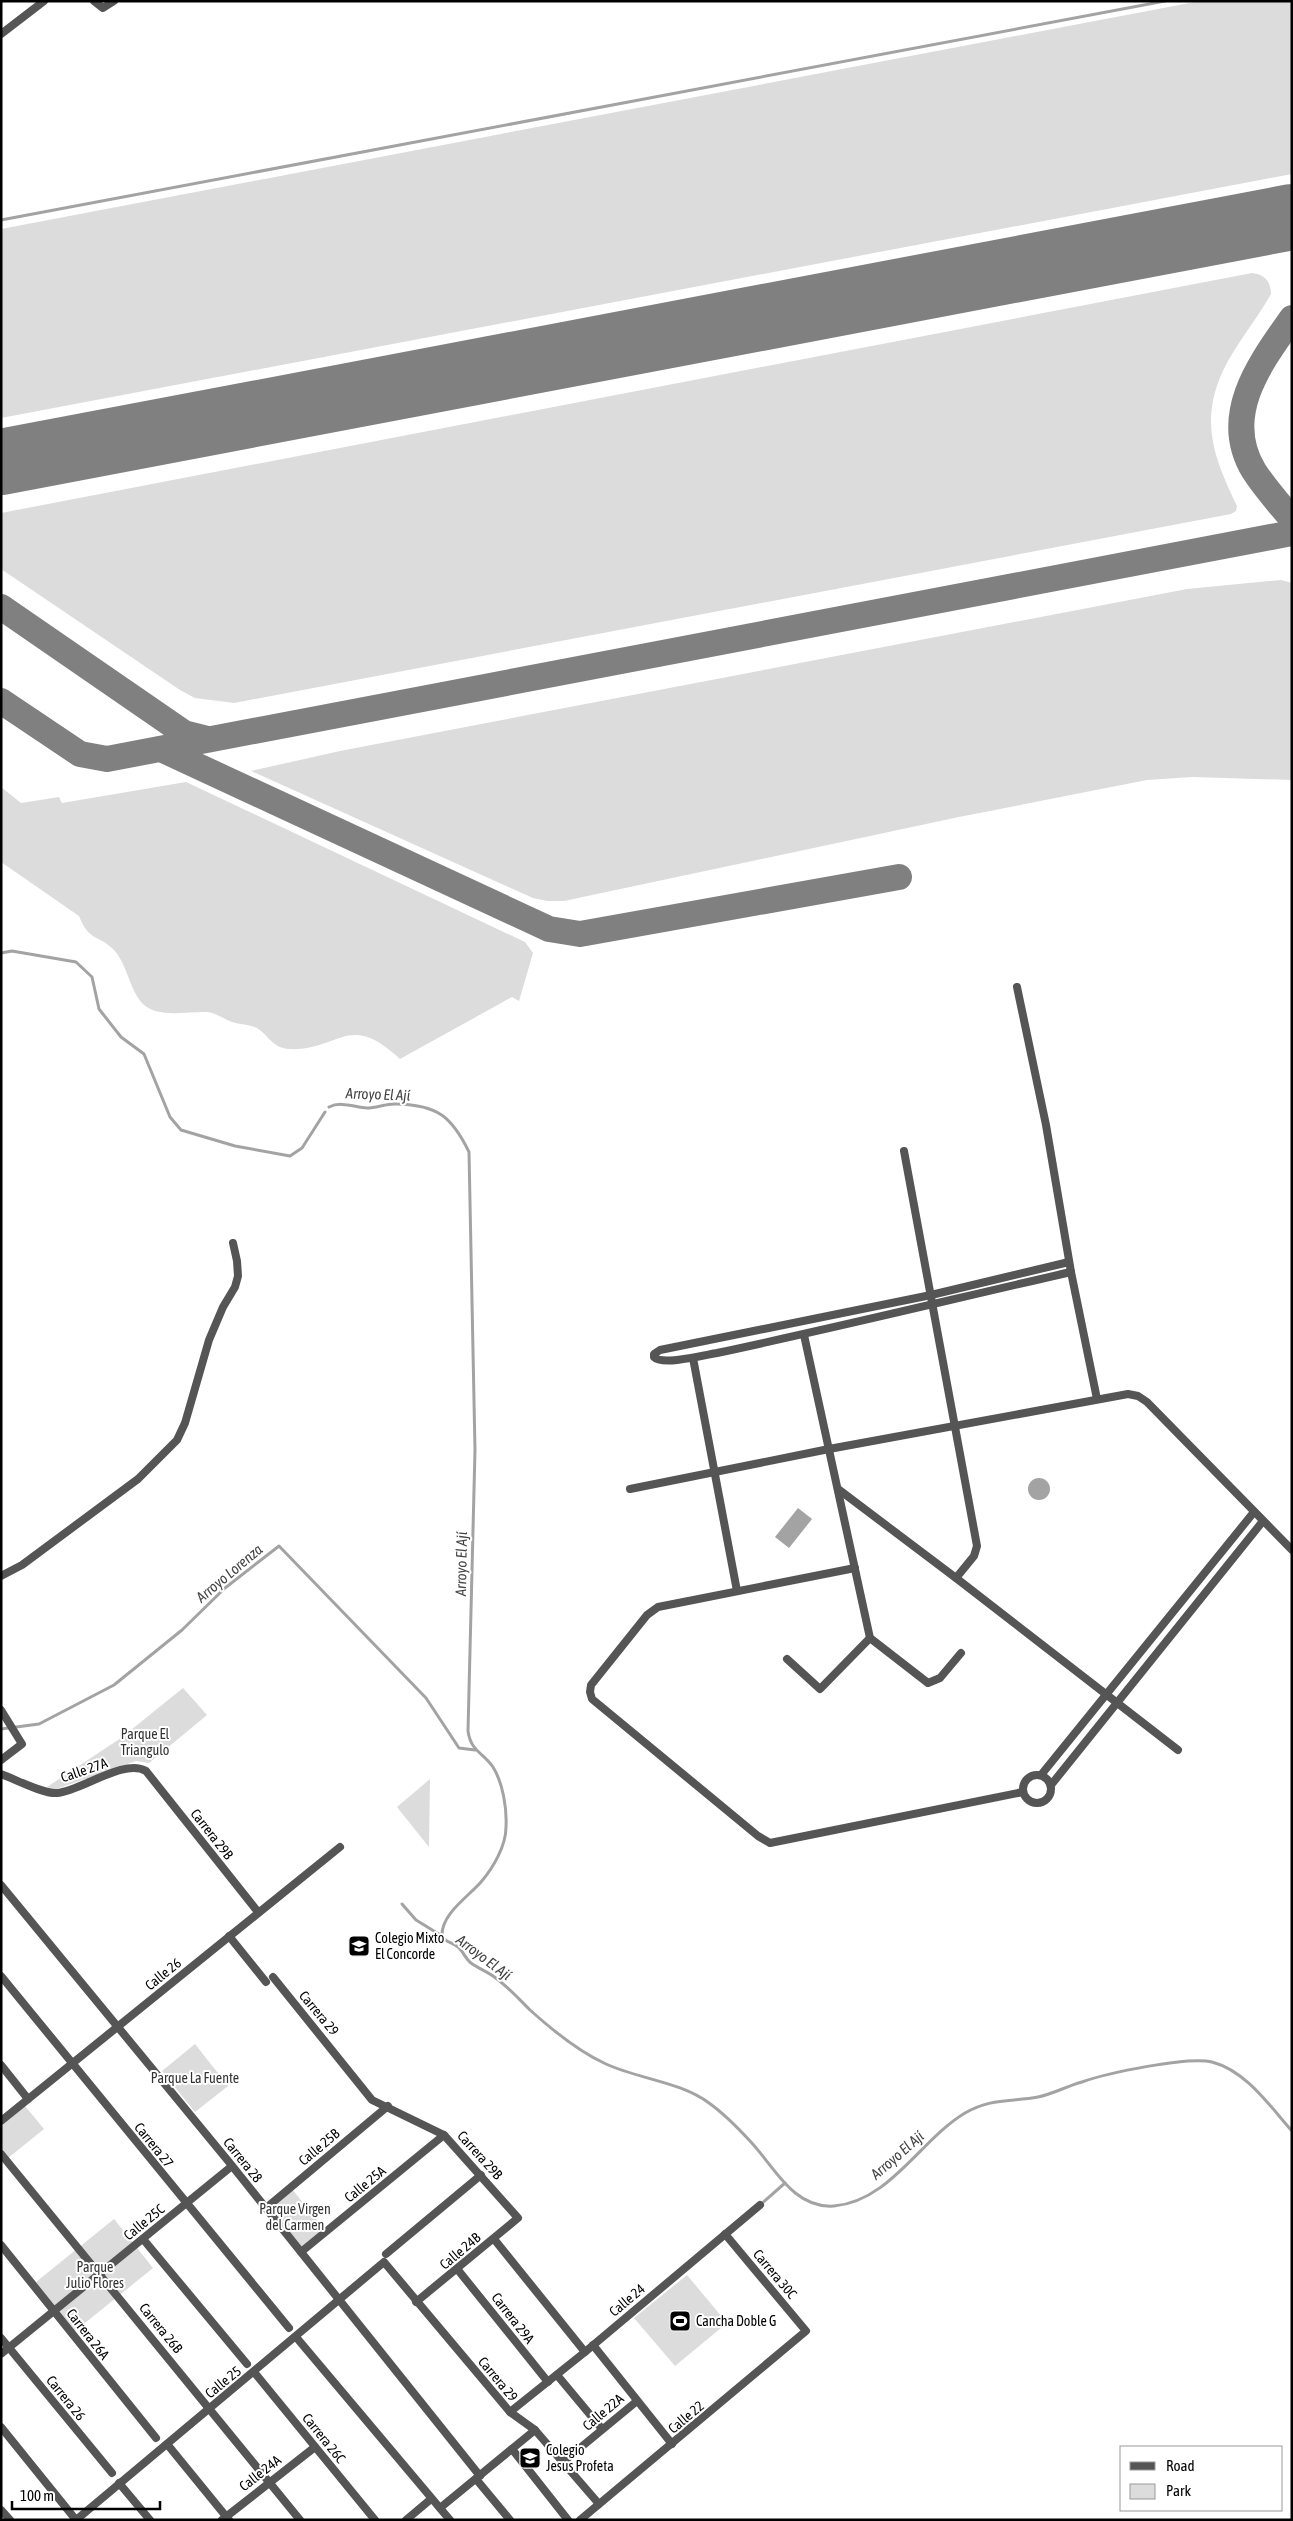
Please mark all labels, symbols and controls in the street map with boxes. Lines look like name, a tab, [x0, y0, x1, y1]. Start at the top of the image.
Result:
water label: Arroyo El Ají	[344, 1084, 411, 1104]
water label: Arroyo El Ají	[452, 1531, 470, 1597]
water label: Arroyo Lorenza	[192, 1540, 265, 1606]
park label: Parque El Triangulo	[121, 1726, 170, 1758]
street label: Calle 27A	[59, 1755, 110, 1785]
street label: Carrera 29B	[187, 1806, 237, 1863]
place label: Colegio Mixto El Concorde	[375, 1930, 444, 1962]
water label: Arroyo El Ají	[452, 1930, 515, 1984]
school or university icon: Colegio Mixto El Concorde	[347, 1934, 371, 1958]
street label: Calle 26	[142, 1954, 184, 1993]
street label: Carrera 29	[296, 1988, 342, 2038]
park label: Parque La Fuente	[151, 2070, 239, 2086]
street label: Carrera 27	[131, 2119, 177, 2171]
street label: Calle 25B	[295, 2125, 343, 2169]
water label: Arroyo El Ají	[866, 2127, 927, 2183]
street label: Carrera 29B	[454, 2128, 506, 2183]
street label: Carrera 28	[220, 2134, 266, 2186]
street label: Calle 25A	[341, 2162, 389, 2205]
street label: Calle 25C	[120, 2200, 168, 2243]
park label: Parque Virgen del Carmen	[259, 2201, 331, 2233]
street label: Calle 24B	[436, 2229, 484, 2273]
street label: Carrera 30C	[750, 2246, 801, 2302]
park label: Parque Julio Flores	[66, 2259, 124, 2291]
street label: Calle 24	[606, 2280, 648, 2319]
street label: Carrera 29A	[488, 2290, 538, 2347]
street label: Carrera 26B	[136, 2300, 186, 2356]
street label: Carrera 26A	[63, 2306, 113, 2363]
sports icon: Cancha Doble G	[668, 2309, 692, 2333]
place label: Cancha Doble G	[696, 2313, 776, 2329]
street label: Carrera 29	[475, 2354, 521, 2404]
street label: Calle 25	[202, 2363, 244, 2401]
street label: Carrera 26	[43, 2372, 89, 2424]
street label: Calle 22A	[579, 2390, 627, 2434]
street label: Calle 22	[665, 2398, 707, 2436]
street label: Carrera 26C	[299, 2410, 349, 2467]
place label: Colegio Jesus Profeta	[546, 2442, 614, 2474]
school or university icon: Colegio Jesus Profeta	[518, 2446, 542, 2470]
legend	[1120, 2446, 1283, 2511]
street label: Calle 24A	[236, 2452, 284, 2494]
text: Road	[1166, 2457, 1195, 2474]
scale bar	[12, 2478, 160, 2510]
text: Park	[1166, 2482, 1191, 2499]
text: 100 m	[20, 2487, 54, 2504]

